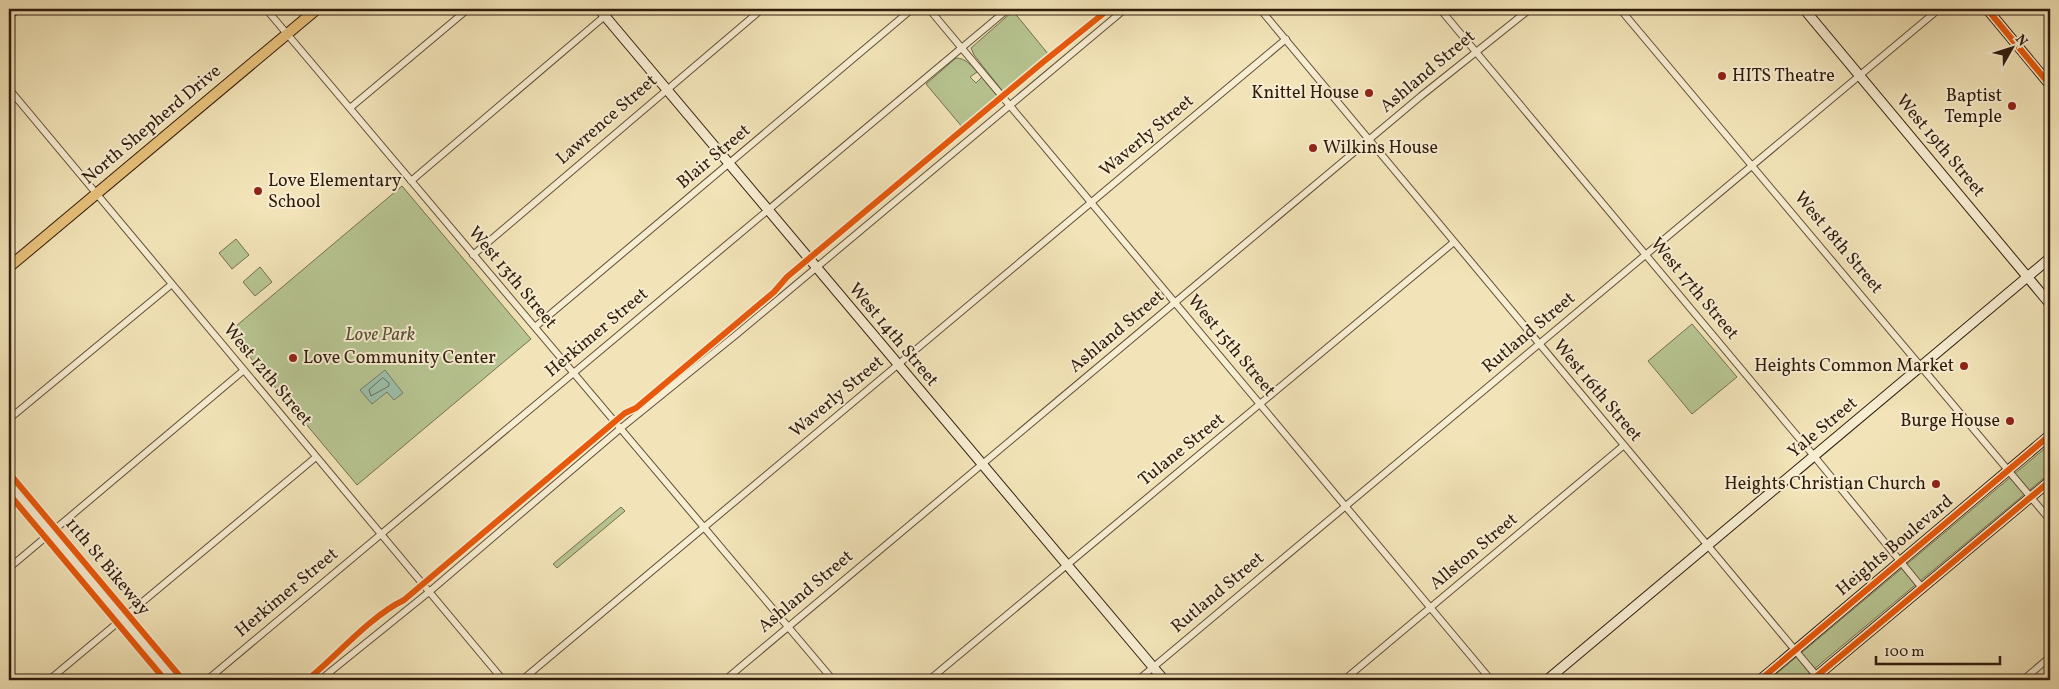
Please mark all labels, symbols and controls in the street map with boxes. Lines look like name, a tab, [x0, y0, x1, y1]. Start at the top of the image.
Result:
north arrow	[1986, 22, 2036, 72]
street label: Ashland Street	[1375, 25, 1481, 119]
text: N	[2010, 31, 2032, 51]
street label: North Shepherd Drive	[77, 59, 227, 191]
place label: HITS Theatre	[1732, 64, 1835, 89]
street label: Lawrence Street	[551, 69, 663, 171]
marker: HITS Theatre	[1716, 70, 1728, 82]
place label: Knittel House	[1251, 81, 1359, 106]
place label: Baptist Temple	[1944, 84, 2002, 130]
marker: Knittel House	[1363, 87, 1375, 99]
street label: Waverly Street	[1095, 89, 1199, 183]
street label: West 19th Street	[1890, 89, 1990, 203]
marker: Baptist Temple	[2006, 100, 2018, 112]
street label: Blair Street	[672, 119, 756, 195]
place label: Wilkins House	[1323, 136, 1438, 161]
marker: Wilkins House	[1307, 142, 1319, 154]
place label: Love Elementary School	[268, 169, 402, 215]
marker: Love Elementary School	[252, 185, 264, 197]
street label: West 18th Street	[1788, 186, 1888, 300]
street label: West 13th Street	[462, 221, 562, 335]
street label: West 17th Street	[1644, 233, 1744, 345]
street label: West 14th Street	[842, 278, 944, 392]
street label: Herkimer Street	[540, 282, 654, 384]
street label: Ashland Street	[1064, 285, 1170, 379]
street label: Rutland Street	[1477, 287, 1581, 379]
street label: West 15th Street	[1181, 290, 1281, 402]
street label: West 12th Street	[217, 318, 317, 432]
park label: Love Park	[345, 323, 415, 348]
street label: West 16th Street	[1547, 334, 1647, 448]
place label: Love Community Center	[303, 346, 496, 371]
street label: Waverly Street	[785, 350, 889, 444]
marker: Love Community Center	[287, 352, 299, 364]
place label: Heights Common Market	[1754, 354, 1954, 379]
marker: Heights Common Market	[1958, 360, 1970, 372]
street label: Yale Street	[1783, 391, 1863, 465]
street label: Tulane Street	[1134, 408, 1230, 492]
place label: Burge House	[1900, 409, 2000, 434]
marker: Burge House	[2004, 415, 2016, 427]
place label: Heights Christian Church	[1724, 472, 1926, 497]
marker: Heights Christian Church	[1930, 478, 1942, 490]
street label: Heights Boulevard	[1831, 490, 1959, 602]
street label: Allston Street	[1424, 508, 1524, 596]
street label: 11th St Bikeway	[59, 513, 156, 622]
street label: Herkimer Street	[230, 542, 344, 644]
street label: Ashland Street	[753, 545, 859, 639]
street label: Rutland Street	[1166, 547, 1270, 639]
scale bar	[1876, 634, 2000, 666]
text: 100 m	[1884, 642, 1924, 663]

